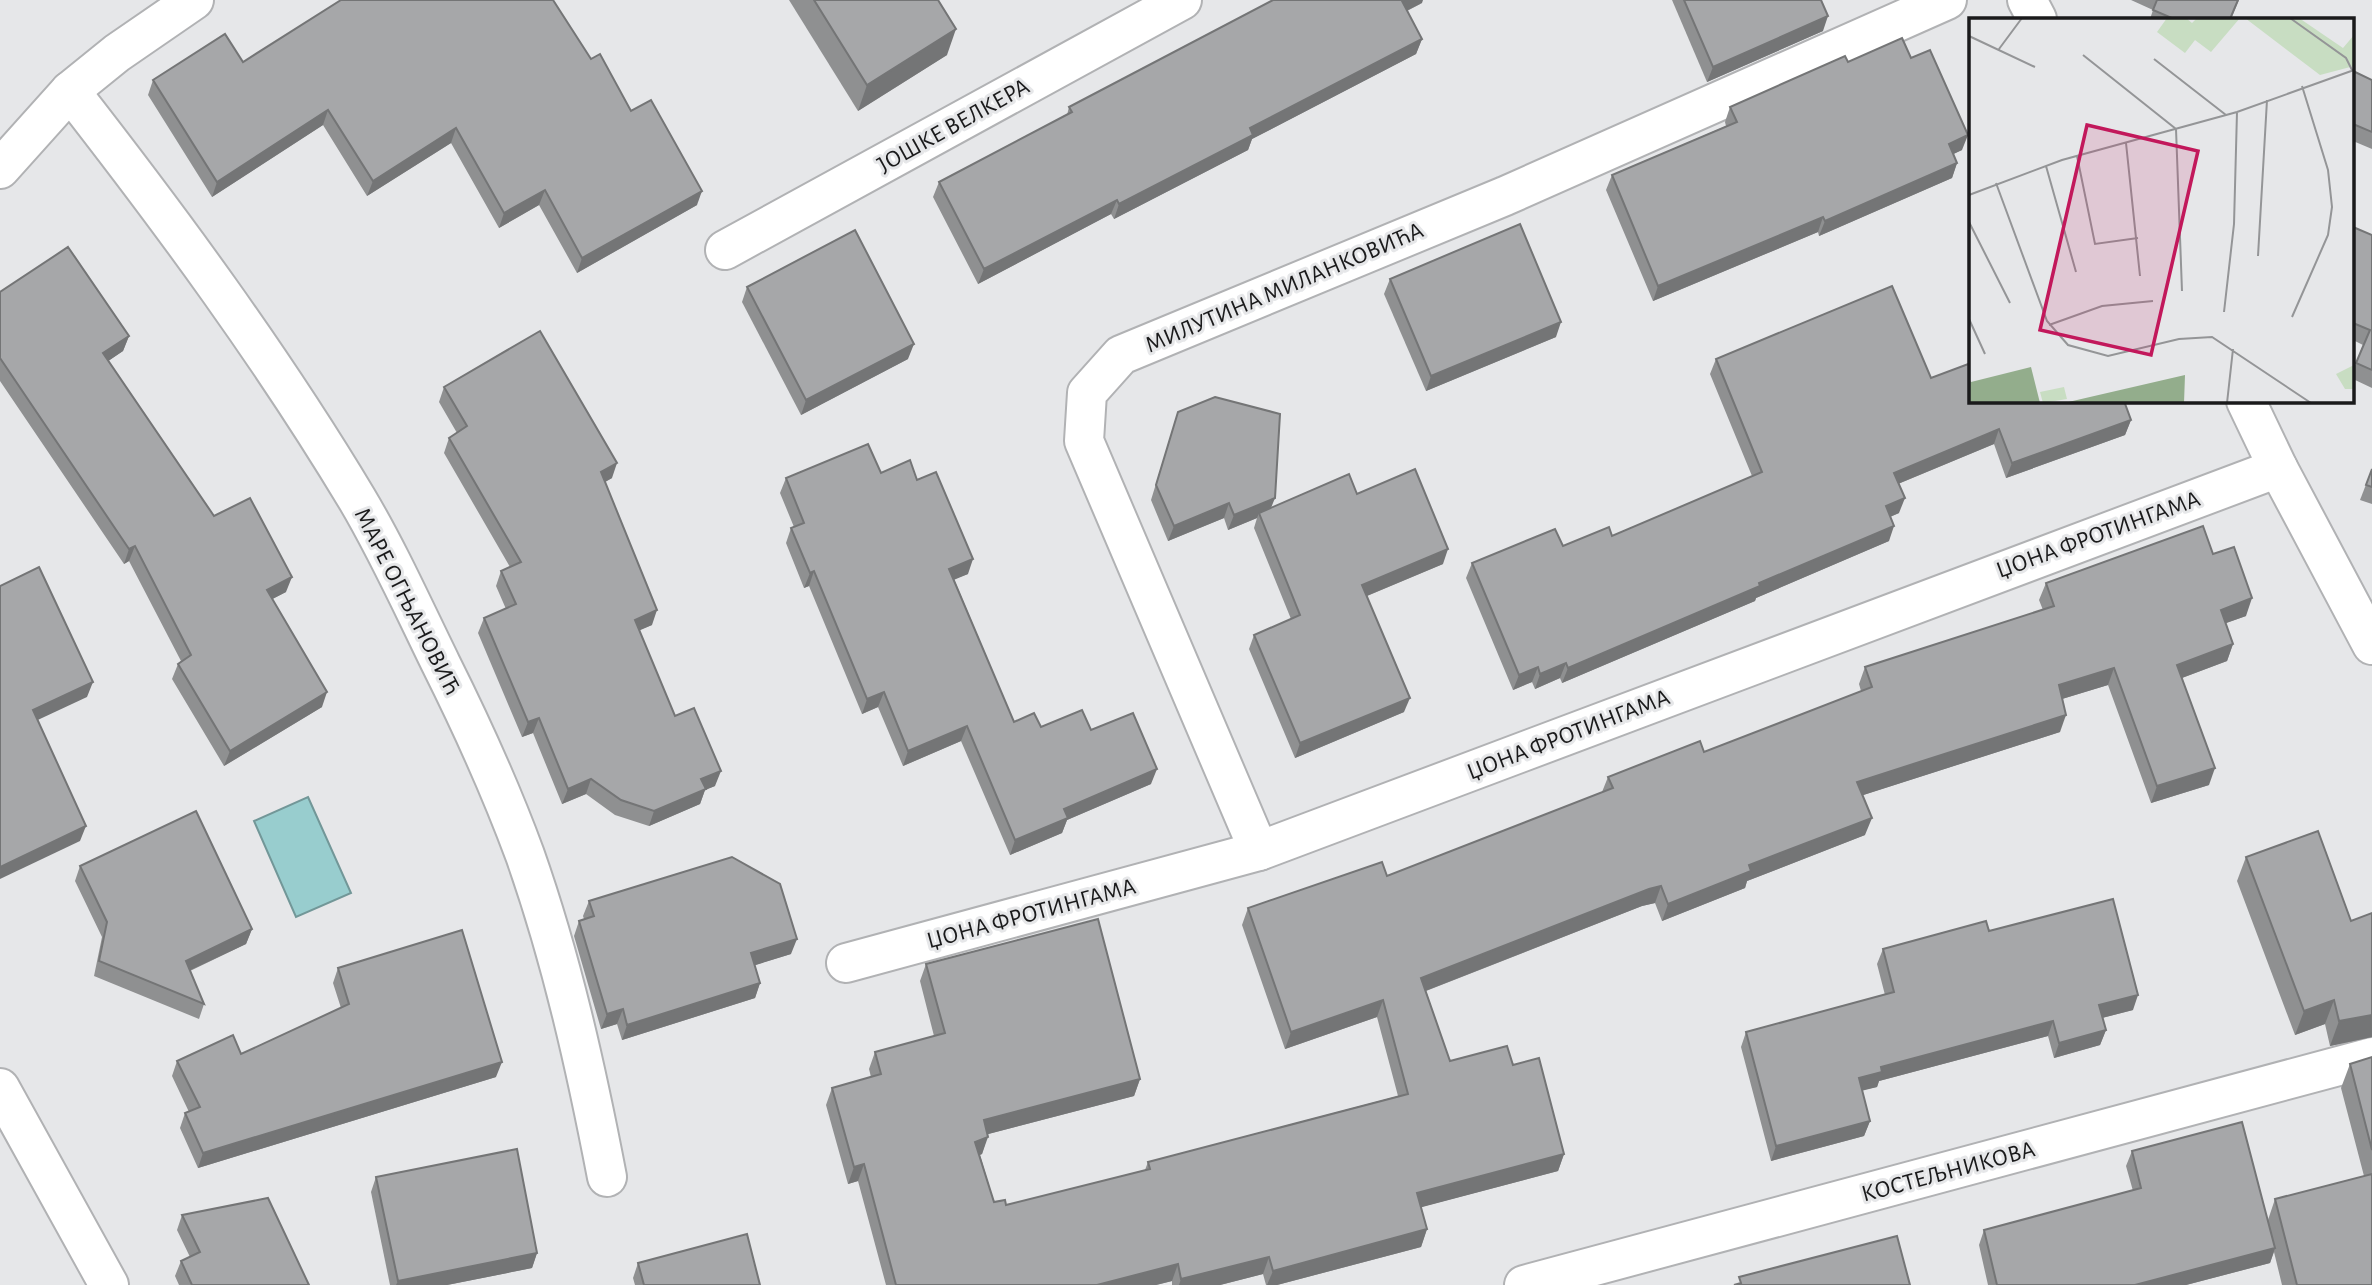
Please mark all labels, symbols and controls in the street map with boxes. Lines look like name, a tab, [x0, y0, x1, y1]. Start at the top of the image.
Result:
inset map	[1969, 18, 2354, 402]
street label: ЈОШКЕ ВЕЛКЕРА	[873, 74, 1034, 178]
street label: МИЛУТИНА МИЛАНКОВИЋА	[1142, 218, 1427, 358]
street label: ЏОНА ФРОТИНГАМА	[1993, 487, 2204, 583]
street label: МАРЕ ОГЊАНОВИЋ	[350, 504, 465, 699]
street label: ЏОНА ФРОТИНГАМА	[1464, 685, 1673, 785]
street label: ЏОНА ФРОТИНГАМА	[924, 875, 1138, 953]
street label: КОСТЕЉНИКОВА	[1859, 1137, 2038, 1207]

